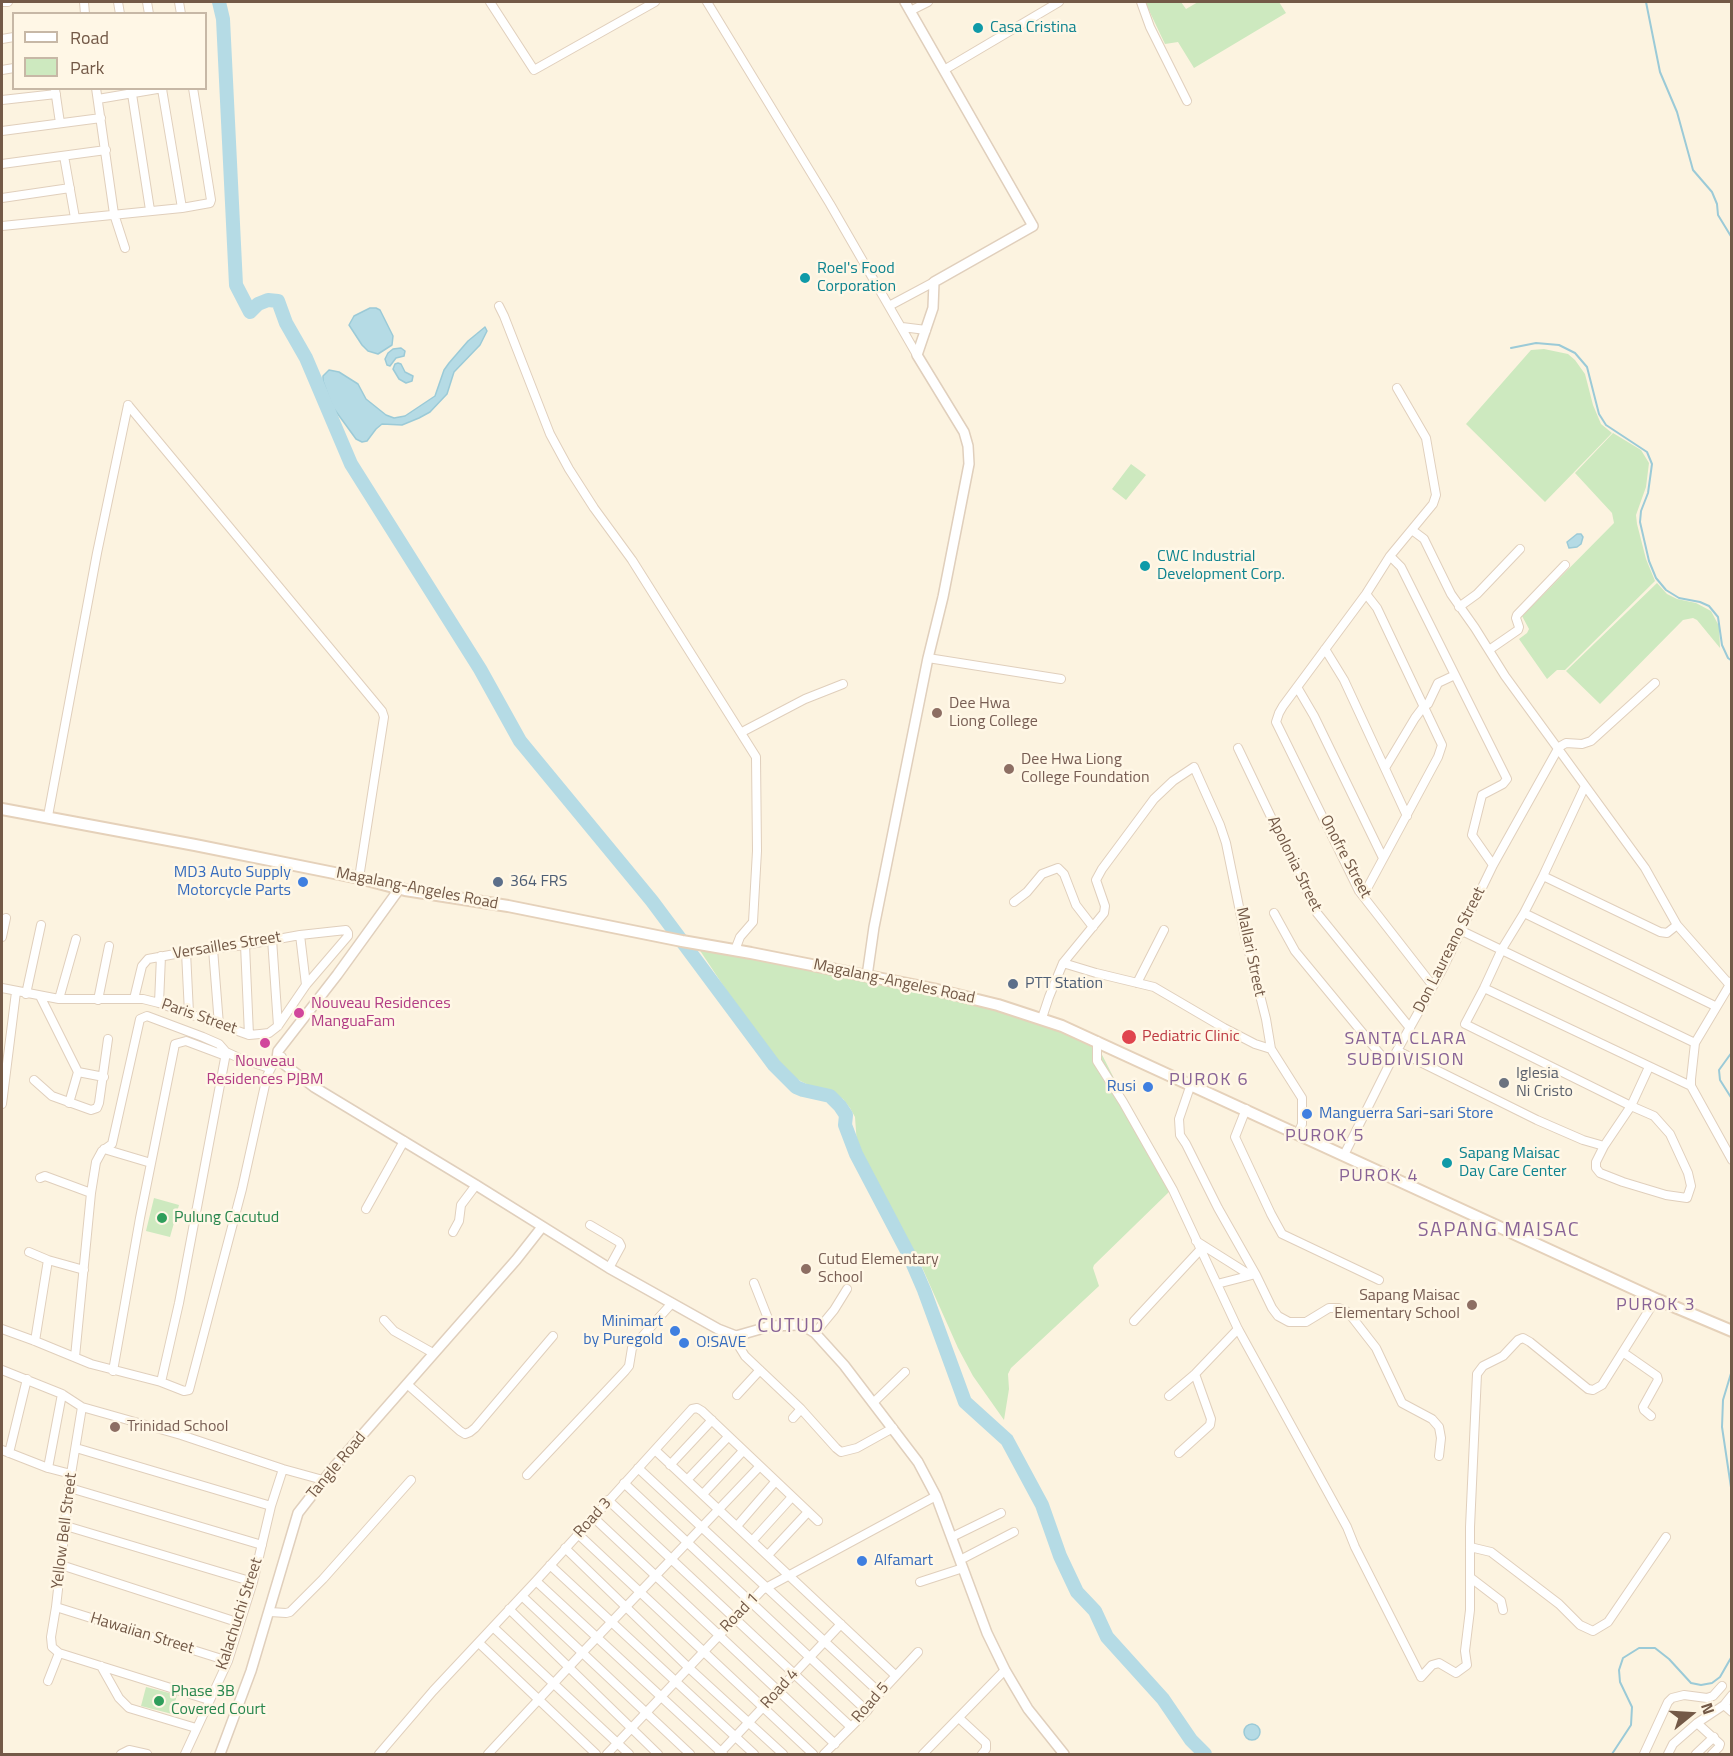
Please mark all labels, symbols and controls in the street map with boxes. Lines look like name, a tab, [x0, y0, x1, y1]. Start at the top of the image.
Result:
legend	[12, 12, 207, 90]
place label: Casa Cristina	[990, 18, 1077, 38]
marker: Casa Cristina	[971, 21, 985, 35]
text: Road	[70, 24, 109, 51]
text: Park	[70, 54, 104, 81]
place label: Roel's Food Corporation	[817, 259, 896, 297]
marker: Roel's Food Corporation	[798, 271, 812, 285]
place label: CWC Industrial Development Corp.	[1157, 547, 1285, 585]
marker: CWC Industrial Development Corp.	[1138, 559, 1152, 573]
place label: Dee Hwa Liong College	[949, 694, 1038, 732]
marker: Dee Hwa Liong College	[930, 706, 944, 720]
place label: Dee Hwa Liong College Foundation	[1021, 750, 1150, 788]
marker: Dee Hwa Liong College Foundation	[1002, 762, 1016, 776]
street label: Onofre Street	[1315, 812, 1375, 902]
street label: Apolonia Street	[1263, 813, 1325, 915]
place label: MD3 Auto Supply Motorcycle Parts	[174, 863, 291, 901]
street label: Magalang-Angeles Road	[334, 864, 500, 914]
place label: 364 FRS	[510, 872, 567, 892]
marker: MD3 Auto Supply Motorcycle Parts	[296, 875, 310, 889]
marker: 364 FRS	[491, 875, 505, 889]
street label: Don Laureano Street	[1410, 884, 1490, 1016]
street label: Mallari Street	[1231, 906, 1269, 998]
street label: Versailles Street	[172, 928, 282, 964]
street label: Magalang-Angeles Road	[811, 955, 977, 1009]
place label: PTT Station	[1025, 974, 1103, 994]
marker: PTT Station	[1006, 977, 1020, 991]
place label: Nouveau Residences ManguaFam	[311, 994, 451, 1032]
street label: Paris Street	[159, 995, 239, 1039]
marker: Nouveau Residences ManguaFam	[292, 1006, 306, 1020]
place label: Pediatric Clinic	[1142, 1027, 1240, 1047]
marker: Pediatric Clinic	[1120, 1028, 1138, 1046]
district label: SANTA CLARA SUBDIVISION	[1344, 1029, 1468, 1072]
marker: Nouveau Residences PJBM	[258, 1036, 272, 1050]
place label: Nouveau Residences PJBM	[207, 1052, 323, 1090]
place label: Iglesia Ni Cristo	[1516, 1064, 1573, 1102]
district label: PUROK 6	[1169, 1070, 1249, 1092]
marker: Iglesia Ni Cristo	[1497, 1076, 1511, 1090]
place label: Rusi	[1107, 1077, 1136, 1097]
marker: Rusi	[1141, 1080, 1155, 1094]
place label: Manguerra Sari-sari Store	[1319, 1104, 1493, 1124]
marker: Manguerra Sari-sari Store	[1300, 1107, 1314, 1121]
district label: PUROK 5	[1285, 1126, 1365, 1148]
place label: Sapang Maisac Day Care Center	[1459, 1144, 1567, 1182]
marker: Sapang Maisac Day Care Center	[1440, 1156, 1454, 1170]
district label: PUROK 4	[1339, 1166, 1419, 1188]
place label: Pulung Cacutud	[174, 1208, 279, 1228]
marker: Pulung Cacutud	[155, 1211, 169, 1225]
district label: SAPANG MAISAC	[1418, 1219, 1580, 1243]
place label: Cutud Elementary School	[818, 1250, 939, 1288]
marker: Cutud Elementary School	[799, 1262, 813, 1276]
place label: Sapang Maisac Elementary School	[1334, 1286, 1460, 1324]
district label: PUROK 3	[1616, 1295, 1696, 1317]
marker: Sapang Maisac Elementary School	[1465, 1298, 1479, 1312]
place label: Minimart by Puregold	[583, 1312, 663, 1350]
district label: CUTUD	[757, 1315, 825, 1339]
marker: Minimart by Puregold	[668, 1324, 682, 1338]
place label: O!SAVE	[696, 1333, 746, 1353]
marker: O!SAVE	[677, 1336, 691, 1350]
place label: Trinidad School	[127, 1417, 228, 1437]
marker: Trinidad School	[108, 1420, 122, 1434]
street label: Tangle Road	[303, 1429, 371, 1503]
street label: Yellow Bell Street	[48, 1472, 82, 1590]
street label: Road 3	[570, 1494, 616, 1542]
place label: Alfamart	[874, 1551, 933, 1571]
marker: Alfamart	[855, 1554, 869, 1568]
street label: Kalachuchi Street	[213, 1556, 267, 1672]
street label: Road 1	[717, 1589, 763, 1637]
street label: Hawaiian Street	[88, 1609, 196, 1659]
street label: Road 4	[757, 1665, 803, 1713]
street label: Road 5	[848, 1679, 894, 1727]
place label: Phase 3B Covered Court	[171, 1682, 266, 1720]
north arrow	[1661, 1684, 1721, 1744]
marker: Phase 3B Covered Court	[152, 1694, 166, 1708]
text: N	[1695, 1699, 1721, 1717]

